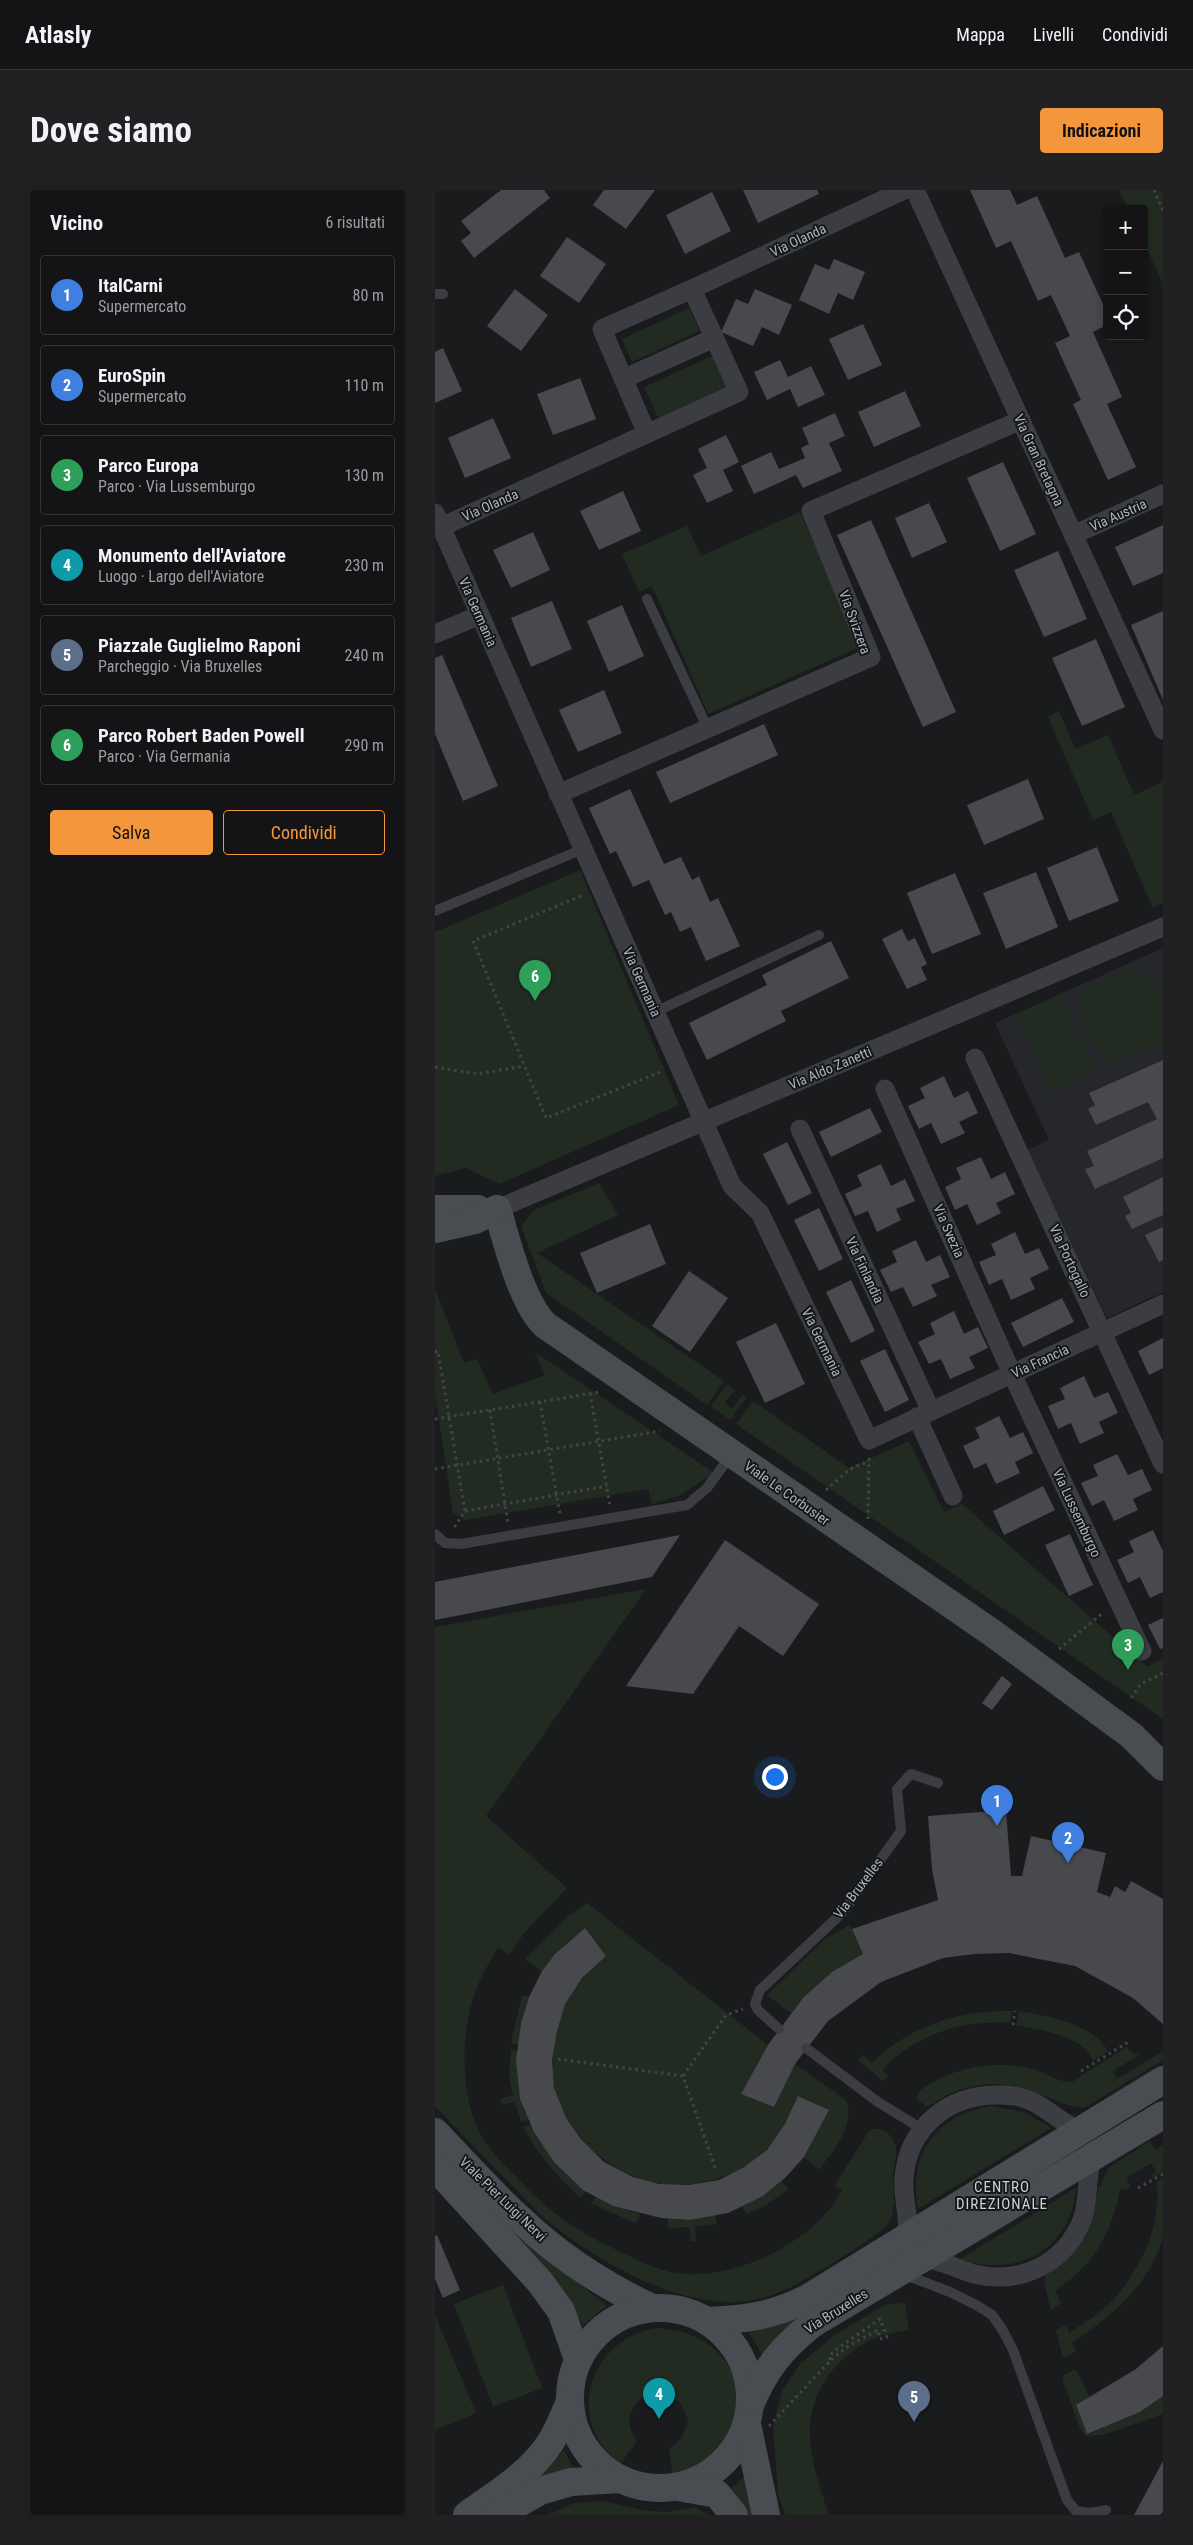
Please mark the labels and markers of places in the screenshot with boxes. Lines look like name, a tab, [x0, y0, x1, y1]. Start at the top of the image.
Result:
pin: 6	[519, 960, 551, 1001]
pin: 3	[1112, 1629, 1144, 1670]
pin: 1	[981, 1785, 1013, 1826]
pin: 2	[1052, 1822, 1084, 1863]
pin: 4	[643, 2378, 675, 2419]
pin: 5	[898, 2381, 930, 2422]

